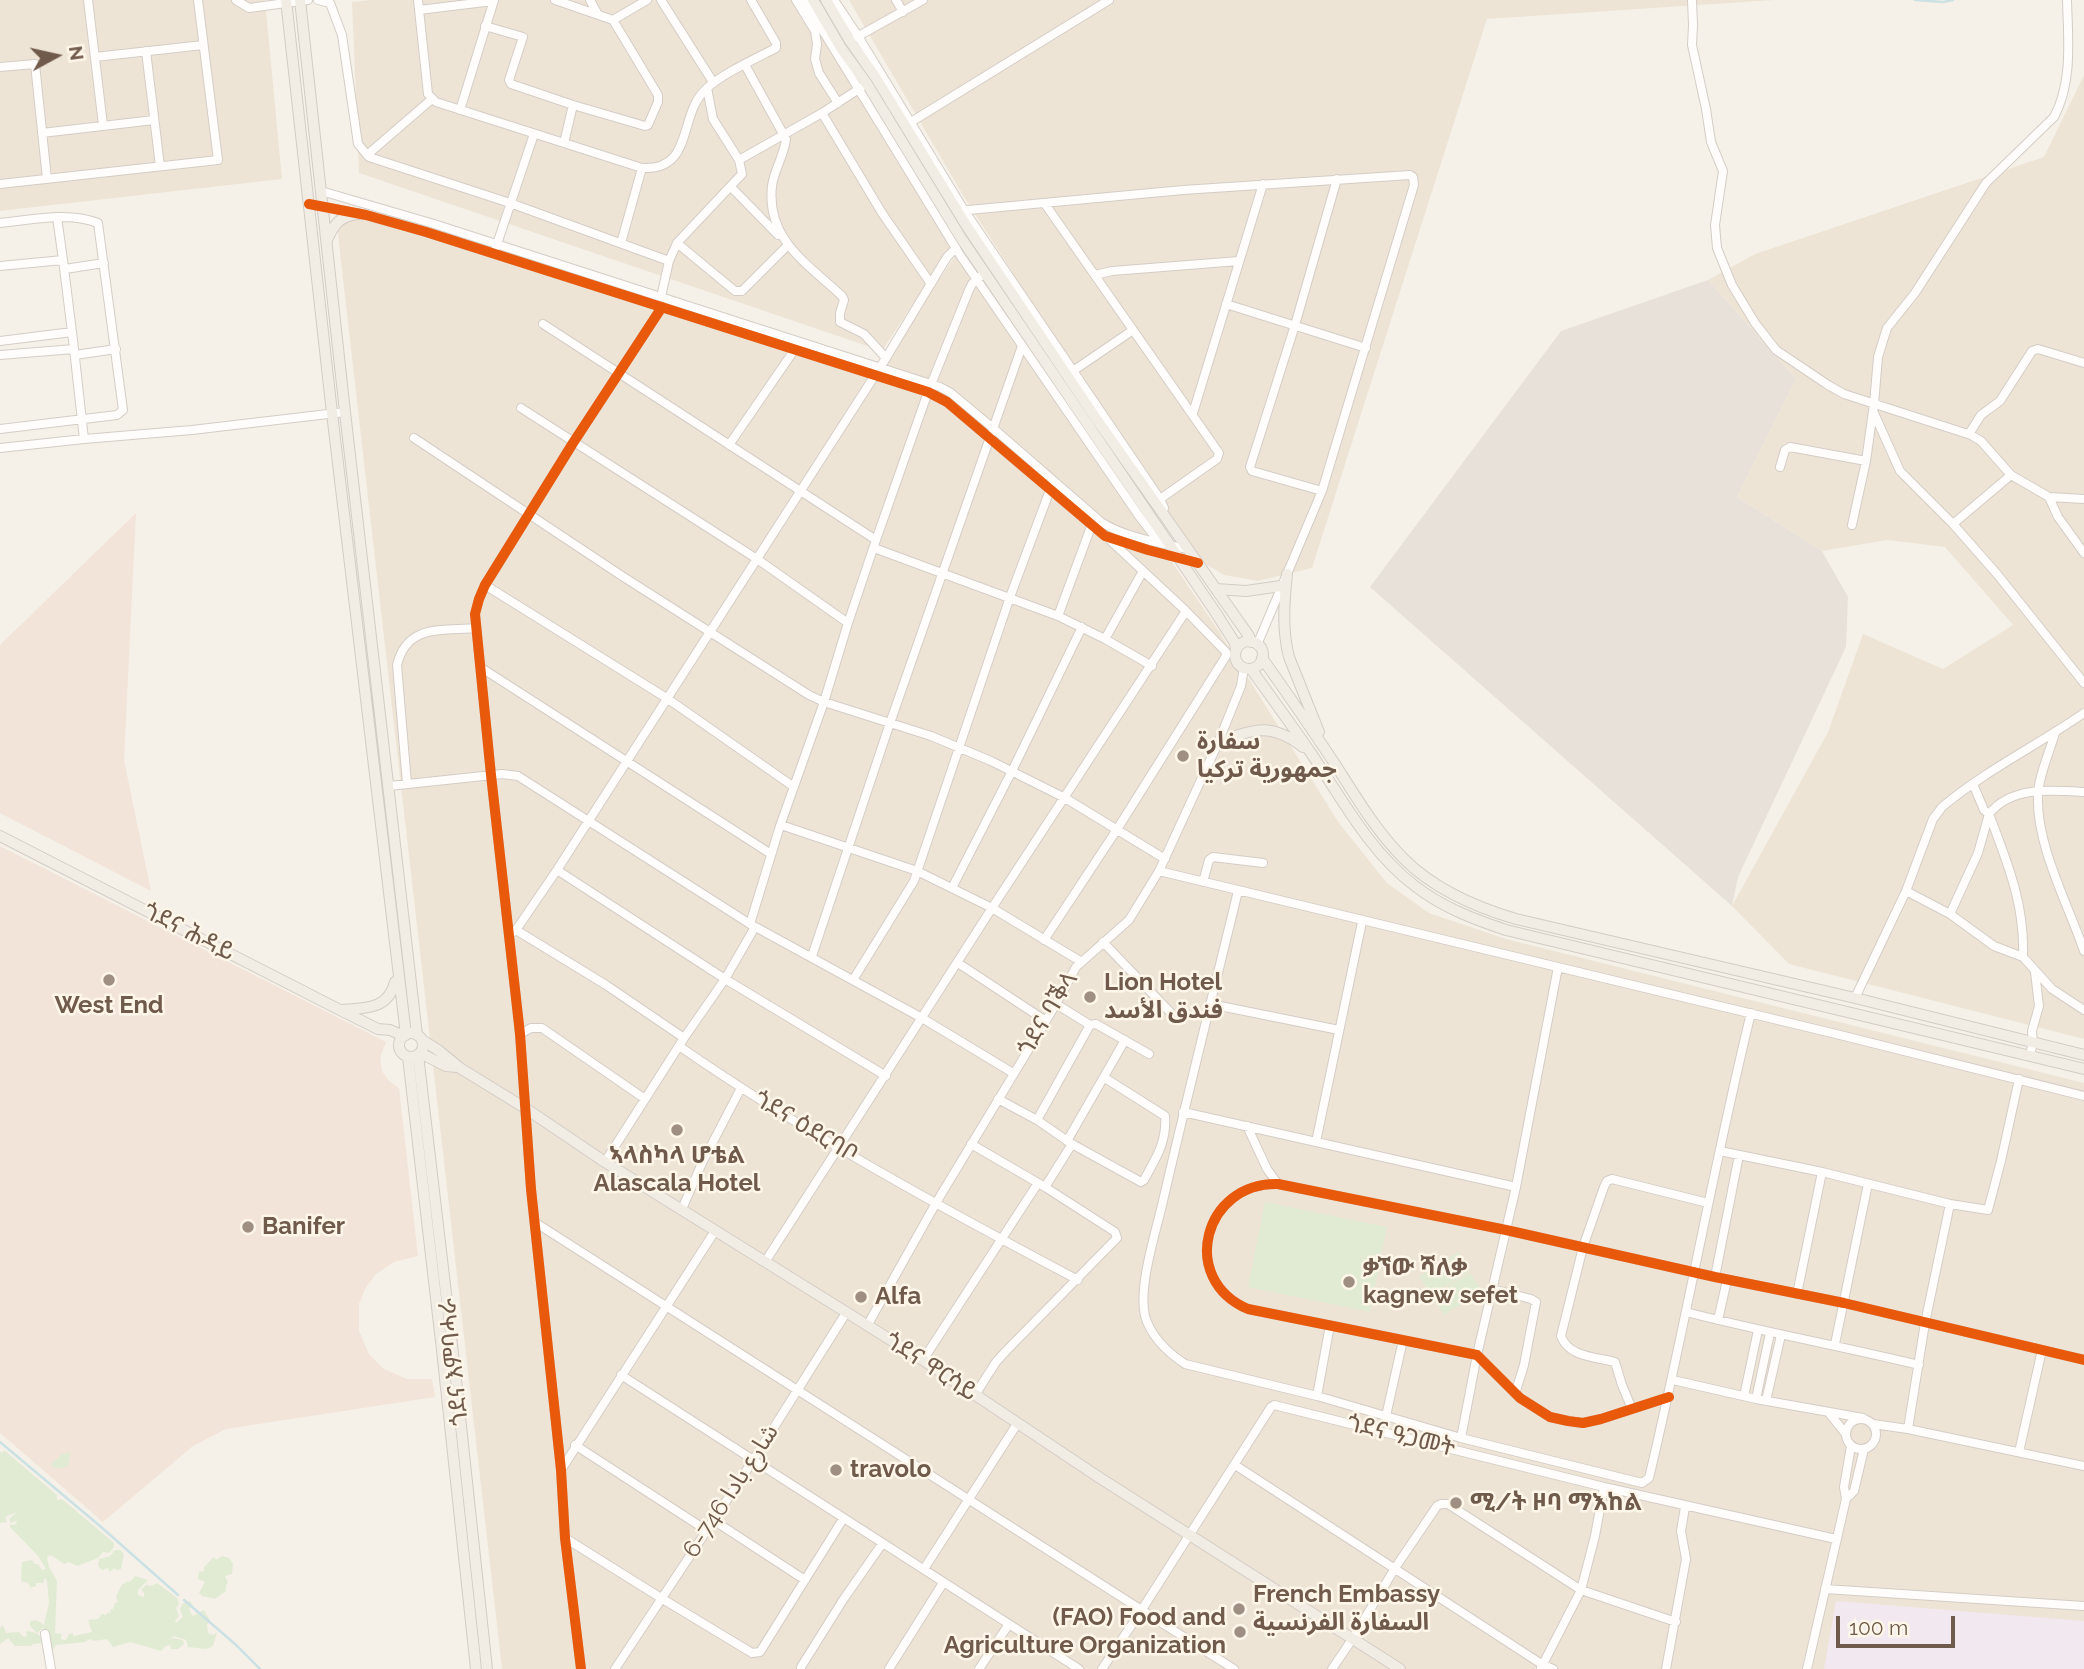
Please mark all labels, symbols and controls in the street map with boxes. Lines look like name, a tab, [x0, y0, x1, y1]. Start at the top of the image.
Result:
north arrow	[21, 21, 91, 91]
text: N	[65, 44, 89, 62]
place label: سفارة جمهورية تركيا	[1197, 728, 1337, 784]
marker: سفارة جمهورية تركيا	[1175, 748, 1191, 764]
street label: ጎደና ሕዳይ	[138, 897, 240, 967]
street label: ጎደና ባቕላ	[1012, 967, 1084, 1061]
place label: Lion Hotel فندق الأسد	[1104, 969, 1223, 1025]
marker: West End	[101, 972, 117, 988]
marker: Lion Hotel فندق الأسد	[1082, 989, 1098, 1005]
place label: West End	[54, 992, 164, 1020]
street label: ጎደና ዕደርባቦ	[749, 1085, 863, 1169]
marker: ኣላስካላ ሆቴል Alascala Hotel	[669, 1122, 685, 1138]
place label: ኣላስካላ ሆቴል Alascala Hotel	[594, 1142, 760, 1198]
place label: Banifer	[262, 1213, 345, 1241]
marker: Banifer	[240, 1219, 256, 1235]
place label: ቃኘው ሻለቃ kagnew sefet	[1363, 1254, 1518, 1310]
marker: ቃኘው ሻለቃ kagnew sefet	[1341, 1274, 1357, 1290]
place label: Alfa	[875, 1283, 921, 1311]
marker: Alfa	[853, 1289, 869, 1305]
street label: ጎደና እምባሓራ	[433, 1297, 475, 1427]
street label: ጎደና ዋርሳይ	[879, 1326, 983, 1408]
street label: ጎደና ዓጋመት	[1344, 1409, 1458, 1463]
street label: شارع بادا 746-6	[677, 1419, 785, 1563]
place label: travolo	[850, 1456, 931, 1484]
marker: travolo	[828, 1462, 844, 1478]
place label: ሚ/ት ዞባ ማእከል	[1470, 1489, 1642, 1517]
marker: ሚ/ት ዞባ ማእከል	[1448, 1495, 1464, 1511]
place label: French Embassy السفارة الفرنسية	[1253, 1581, 1440, 1637]
marker: French Embassy السفارة الفرنسية	[1231, 1601, 1247, 1617]
scale bar	[1839, 1602, 1958, 1646]
place label: (FAO) Food and Agriculture Organization	[944, 1604, 1226, 1660]
text: 100 m	[1849, 1615, 1908, 1640]
marker: (FAO) Food and Agriculture Organization	[1232, 1624, 1248, 1640]

